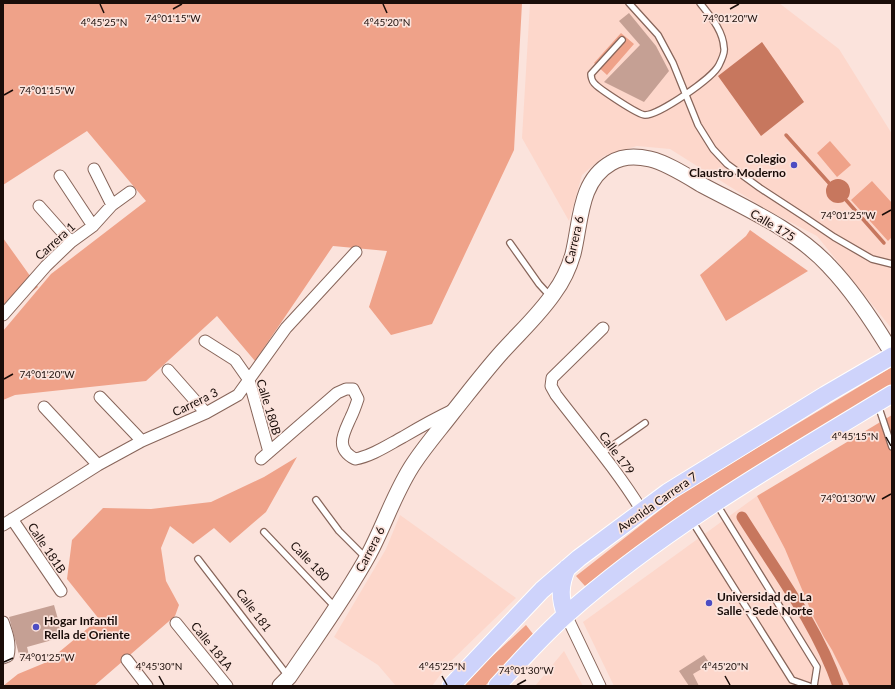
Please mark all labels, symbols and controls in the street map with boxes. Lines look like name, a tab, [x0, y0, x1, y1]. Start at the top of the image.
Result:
text: 74°01'15"W	[145, 12, 201, 24]
text: 74°01'20"W	[702, 12, 758, 24]
text: 4°45'25"N	[81, 16, 127, 28]
text: 4°45'20"N	[364, 16, 410, 28]
text: 74°01'15"W	[19, 84, 75, 96]
place label: Colegio Claustro Moderno	[689, 151, 786, 180]
marker: Colegio Claustro Moderno	[789, 160, 799, 170]
street label: Calle 175	[748, 206, 798, 244]
text: 74°01'25"W	[820, 209, 876, 221]
street label: Carrera 6	[561, 214, 587, 266]
street label: Carrera 1	[32, 219, 78, 263]
text: 74°01'20"W	[19, 368, 75, 380]
street label: Calle 180B	[253, 377, 285, 437]
street label: Carrera 3	[170, 384, 220, 419]
street label: Calle 179	[596, 429, 638, 477]
text: 4°45'15"N	[832, 430, 878, 442]
street label: Avenida Carrera 7	[614, 469, 700, 535]
text: 74°01'30"W	[820, 492, 876, 504]
street label: Calle 181B	[25, 520, 69, 576]
street label: Carrera 6	[352, 524, 388, 574]
street label: Calle 180	[287, 538, 333, 584]
street label: Calle 181	[233, 586, 275, 634]
place label: Universidad de La Salle - Sede Norte	[717, 589, 813, 618]
marker: Universidad de La Salle - Sede Norte	[704, 598, 714, 608]
place label: Hogar Infantil Rella de Oriente	[44, 613, 130, 642]
street label: Calle 181A	[188, 619, 237, 674]
marker: Hogar Infantil Rella de Oriente	[31, 622, 41, 632]
text: 74°01'25"W	[19, 651, 75, 663]
text: 4°45'30"N	[136, 660, 182, 672]
text: 4°45'25"N	[419, 660, 465, 672]
text: 4°45'20"N	[702, 660, 748, 672]
text: 74°01'30"W	[498, 664, 554, 676]

